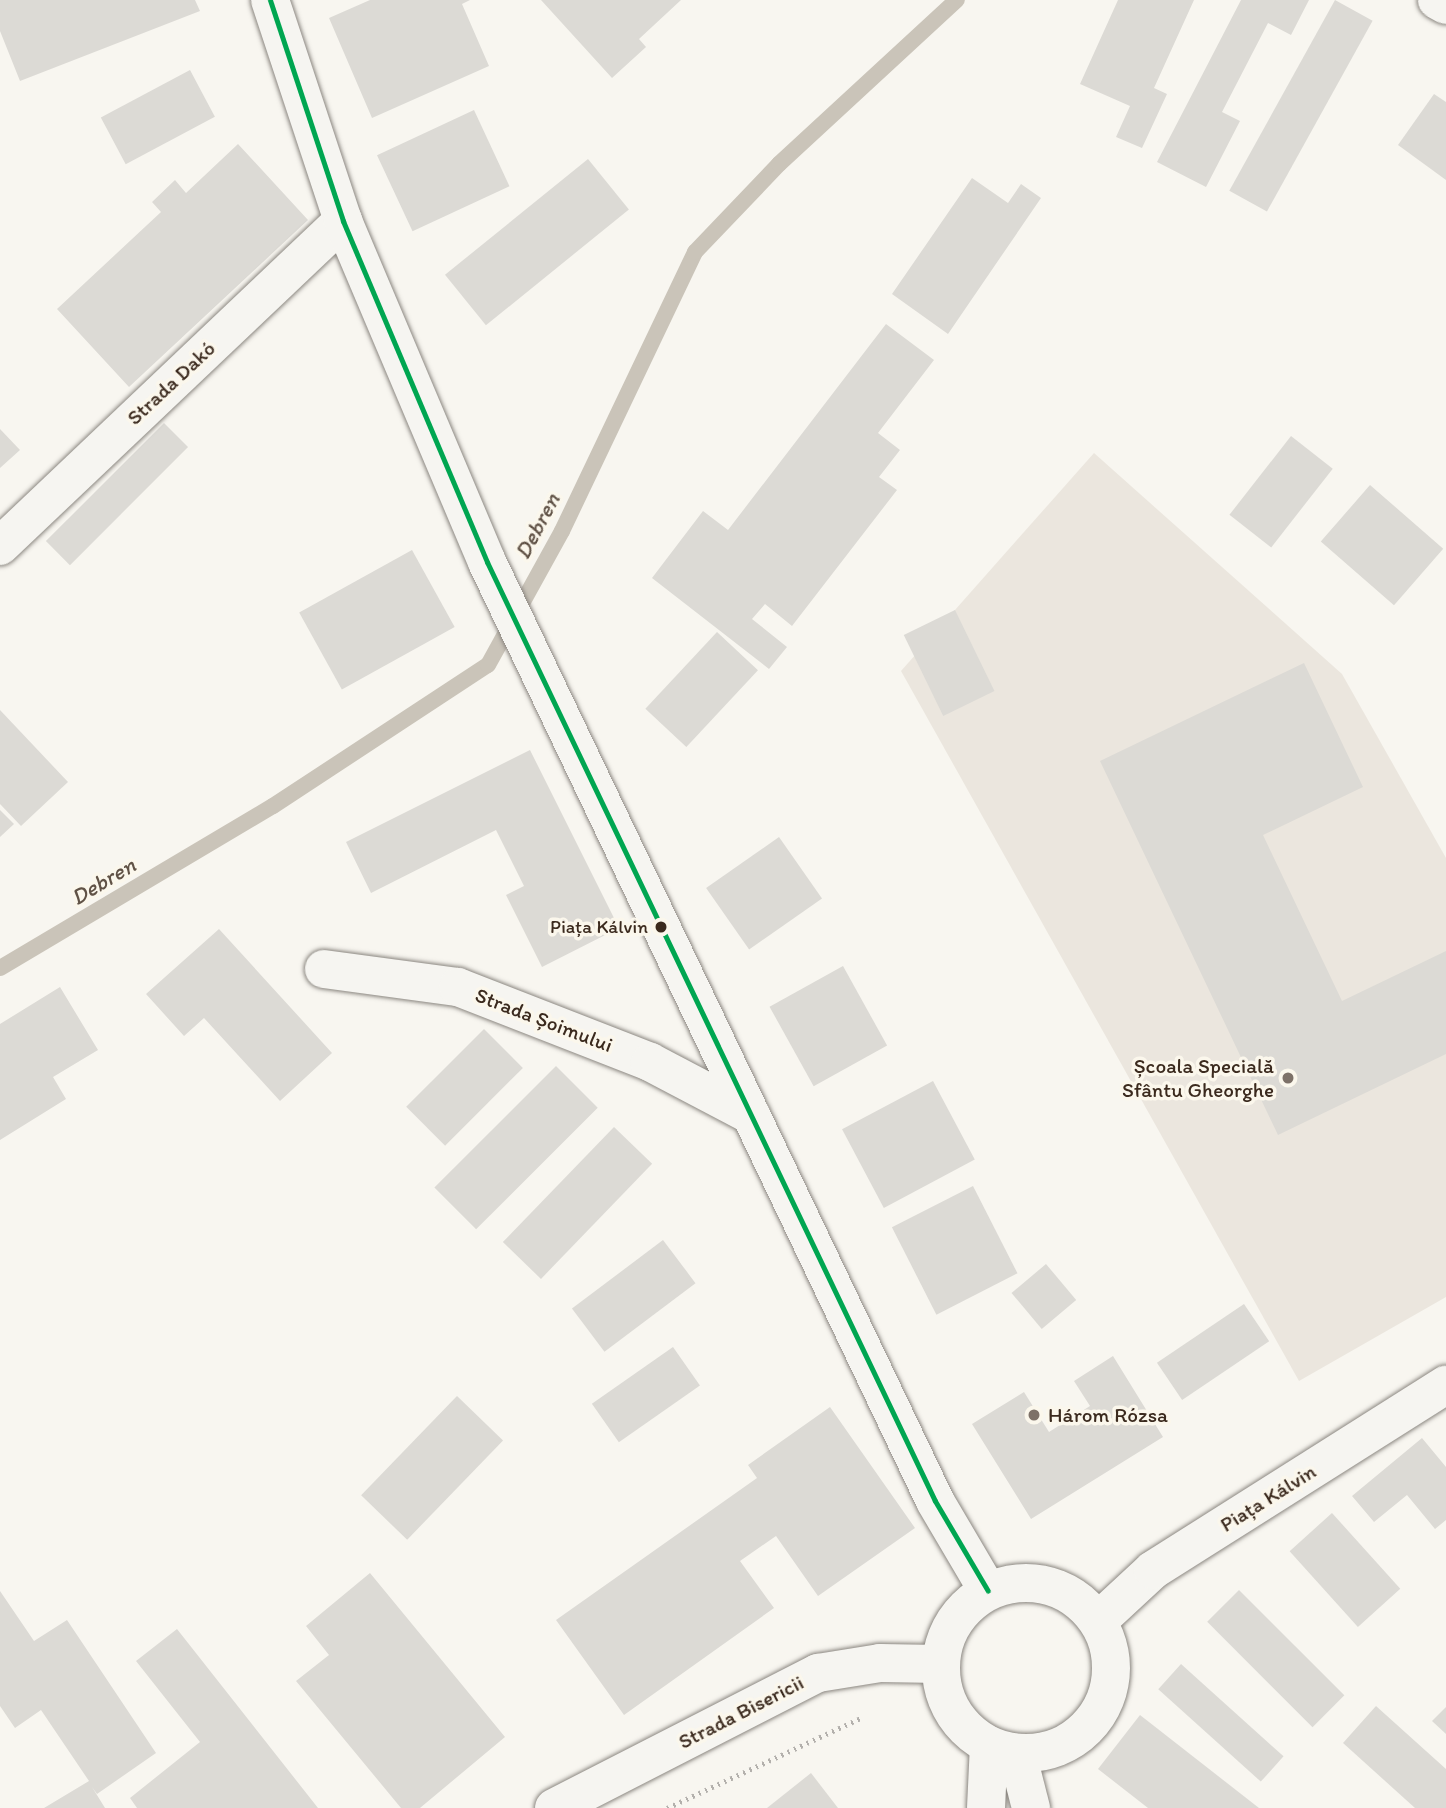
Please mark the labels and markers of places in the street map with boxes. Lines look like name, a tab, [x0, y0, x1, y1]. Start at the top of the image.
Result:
place label: Piața Kálvin	[550, 916, 648, 938]
marker: Piața Kálvin	[654, 920, 668, 934]
place label: Școala Specială Sfântu Gheorghe	[1122, 1053, 1274, 1103]
marker: Școala Specială Sfântu Gheorghe	[1280, 1070, 1296, 1086]
place label: Három Rózsa	[1048, 1402, 1167, 1428]
marker: Három Rózsa	[1026, 1407, 1042, 1423]

